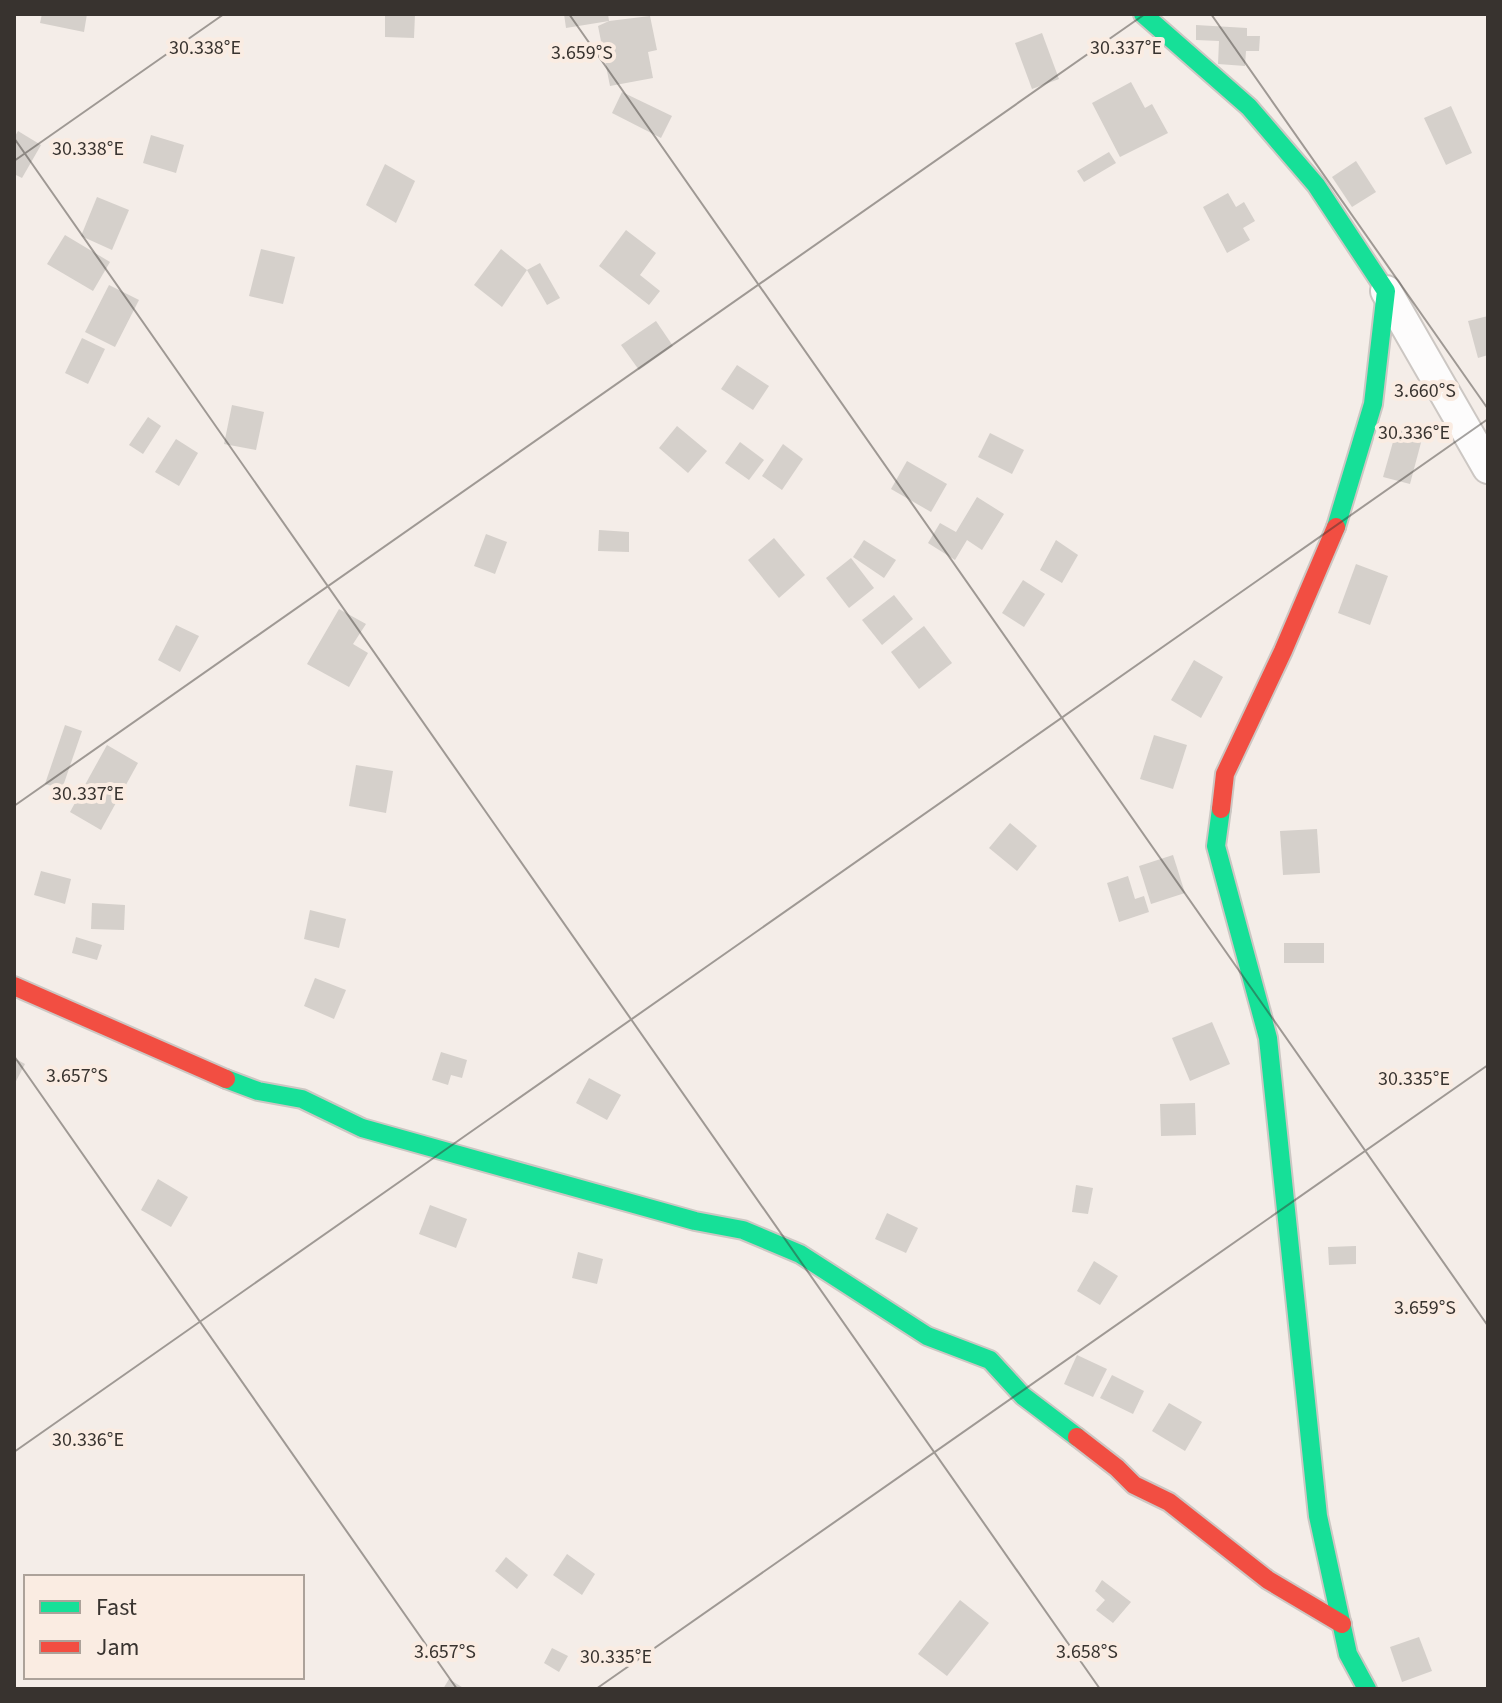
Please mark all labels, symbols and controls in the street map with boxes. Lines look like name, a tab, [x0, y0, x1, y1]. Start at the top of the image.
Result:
text: 30.338°E	[169, 34, 241, 62]
text: 30.337°E	[1090, 34, 1162, 62]
text: 3.659°S	[551, 39, 613, 67]
text: 30.338°E	[52, 135, 124, 163]
text: 3.660°S	[1394, 377, 1456, 405]
text: 30.336°E	[1378, 419, 1450, 447]
text: 30.337°E	[52, 780, 124, 808]
text: 3.657°S	[46, 1062, 108, 1090]
text: 30.335°E	[1378, 1065, 1450, 1093]
text: 3.659°S	[1394, 1294, 1456, 1322]
text: 30.336°E	[52, 1426, 124, 1454]
legend	[24, 1575, 304, 1679]
text: Fast	[96, 1590, 137, 1625]
text: Jam	[96, 1630, 140, 1665]
text: 3.657°S	[414, 1638, 476, 1666]
text: 3.658°S	[1056, 1638, 1118, 1666]
text: 30.335°E	[580, 1643, 652, 1671]

